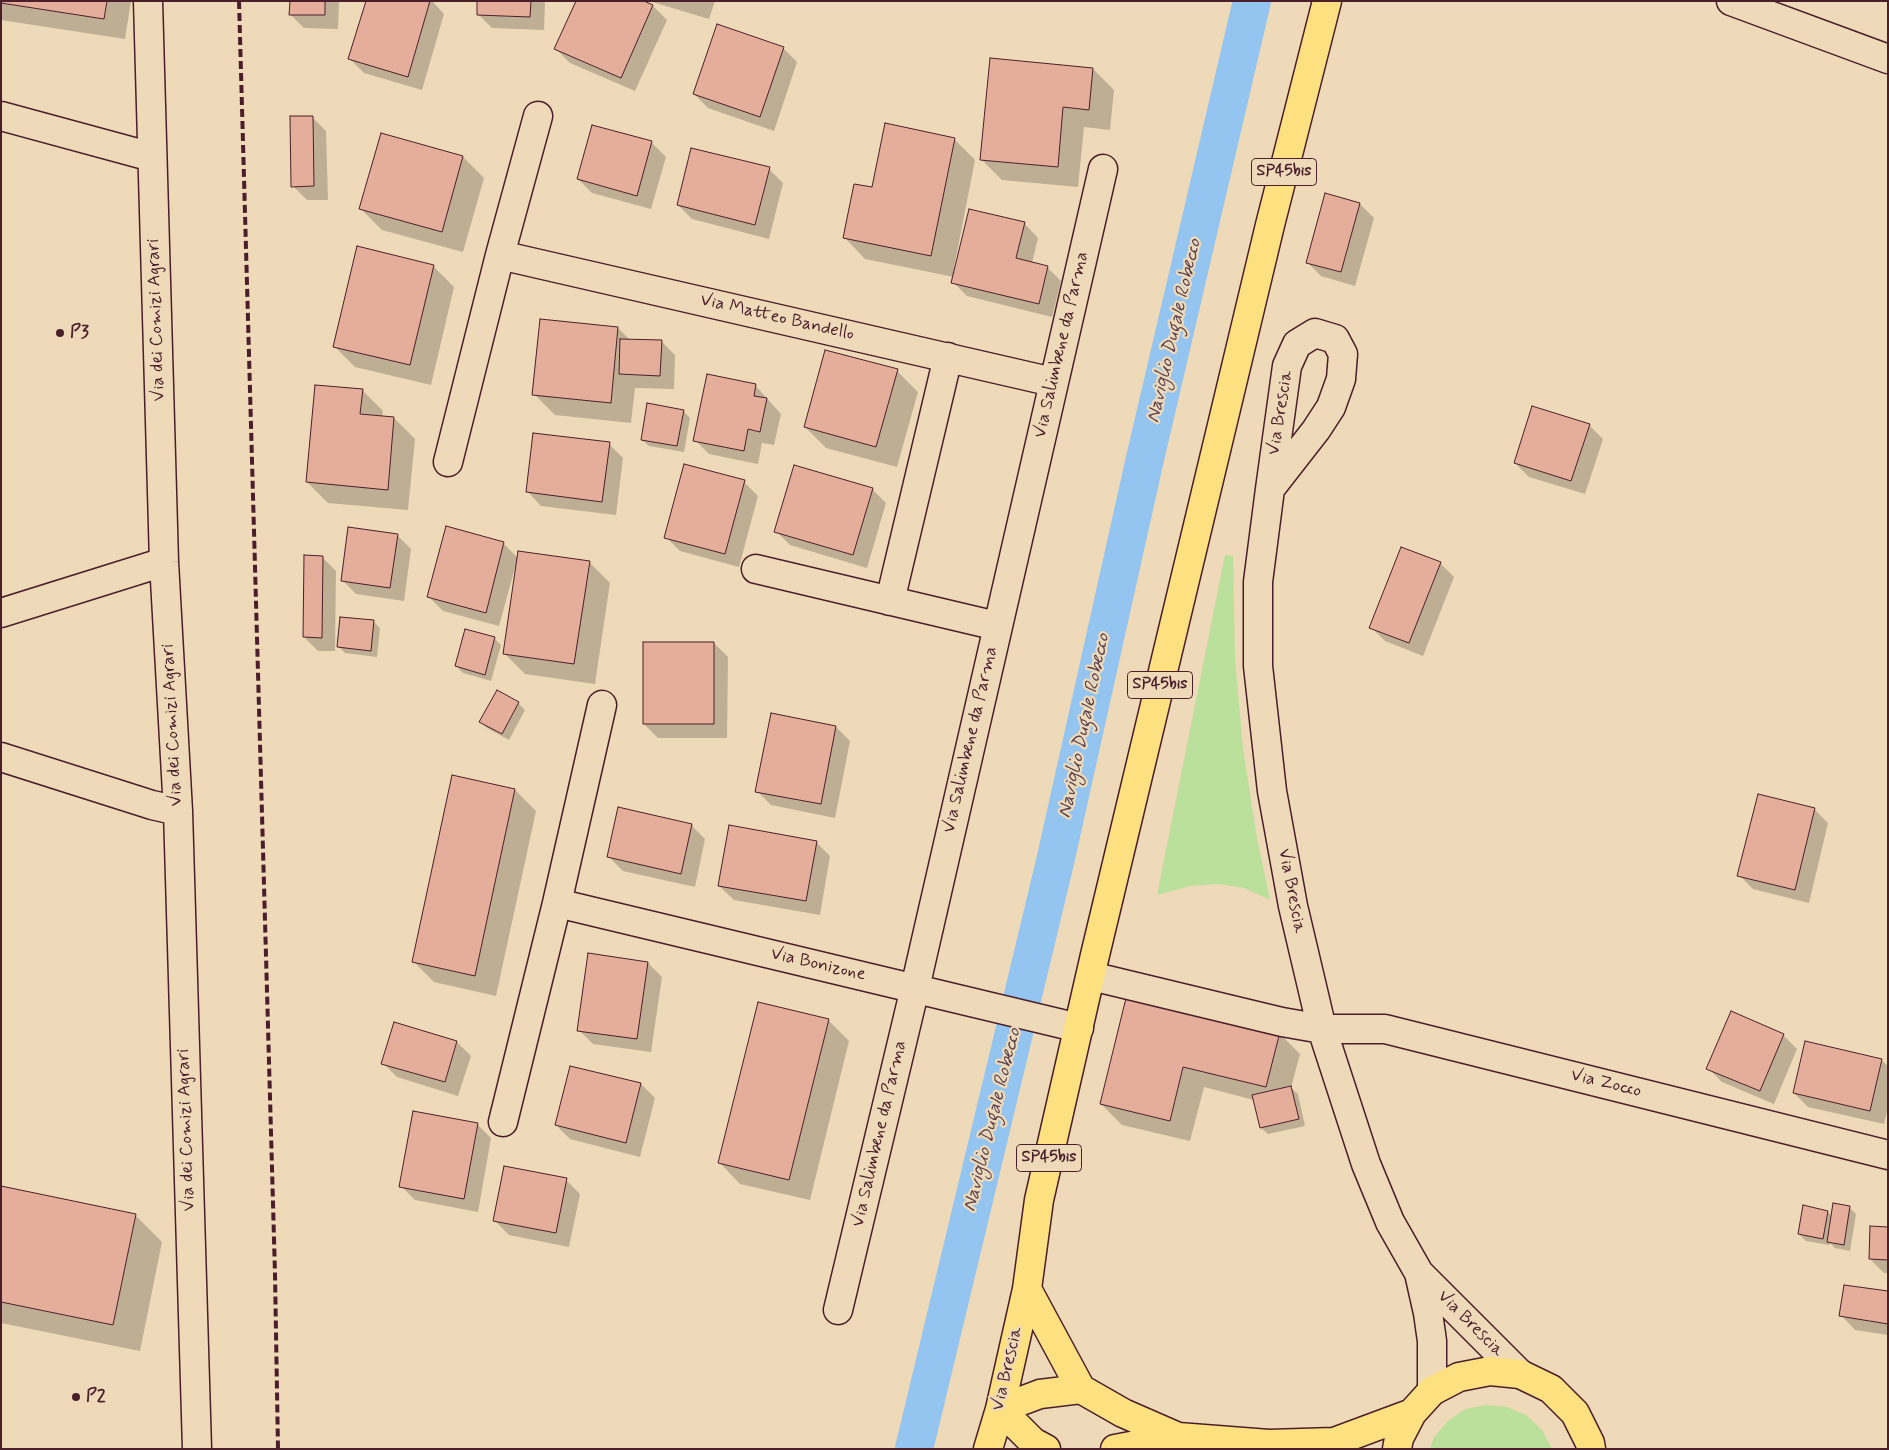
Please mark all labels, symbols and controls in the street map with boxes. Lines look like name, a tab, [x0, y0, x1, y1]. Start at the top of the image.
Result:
road number: SP45bis	[1252, 158, 1316, 186]
water label: Naviglio Dugale Robecco	[1143, 237, 1207, 425]
street label: Via dei Comizi Agrari	[143, 238, 171, 402]
street label: Via Salimbene da Parma	[1030, 250, 1094, 440]
street label: Via Matteo Bandello	[698, 290, 856, 346]
place label: P3	[70, 322, 89, 344]
marker: P3	[54, 327, 66, 339]
street label: Via Brescia	[1264, 369, 1298, 457]
water label: Naviglio Dugale Robecco	[1054, 632, 1116, 820]
street label: Via dei Comizi Agrari	[158, 643, 188, 807]
street label: Via Salimbene da Parma	[939, 645, 1003, 835]
road number: SP45bis	[1128, 672, 1192, 698]
street label: Via Brescia	[1272, 847, 1310, 935]
street label: Via Bonizone	[768, 944, 868, 986]
water label: Naviglio Dugale Robecco	[959, 1026, 1027, 1214]
street label: Via Salimbene da Parma	[848, 1039, 912, 1229]
street label: Via dei Comizi Agrari	[173, 1048, 201, 1212]
street label: Via Zocco	[1568, 1065, 1644, 1103]
road number: SP45bis	[1016, 1144, 1082, 1172]
street label: Via Brescia	[1432, 1286, 1508, 1362]
street label: Via Brescia	[988, 1325, 1028, 1413]
place label: P2	[86, 1386, 106, 1408]
marker: P2	[70, 1391, 82, 1403]

